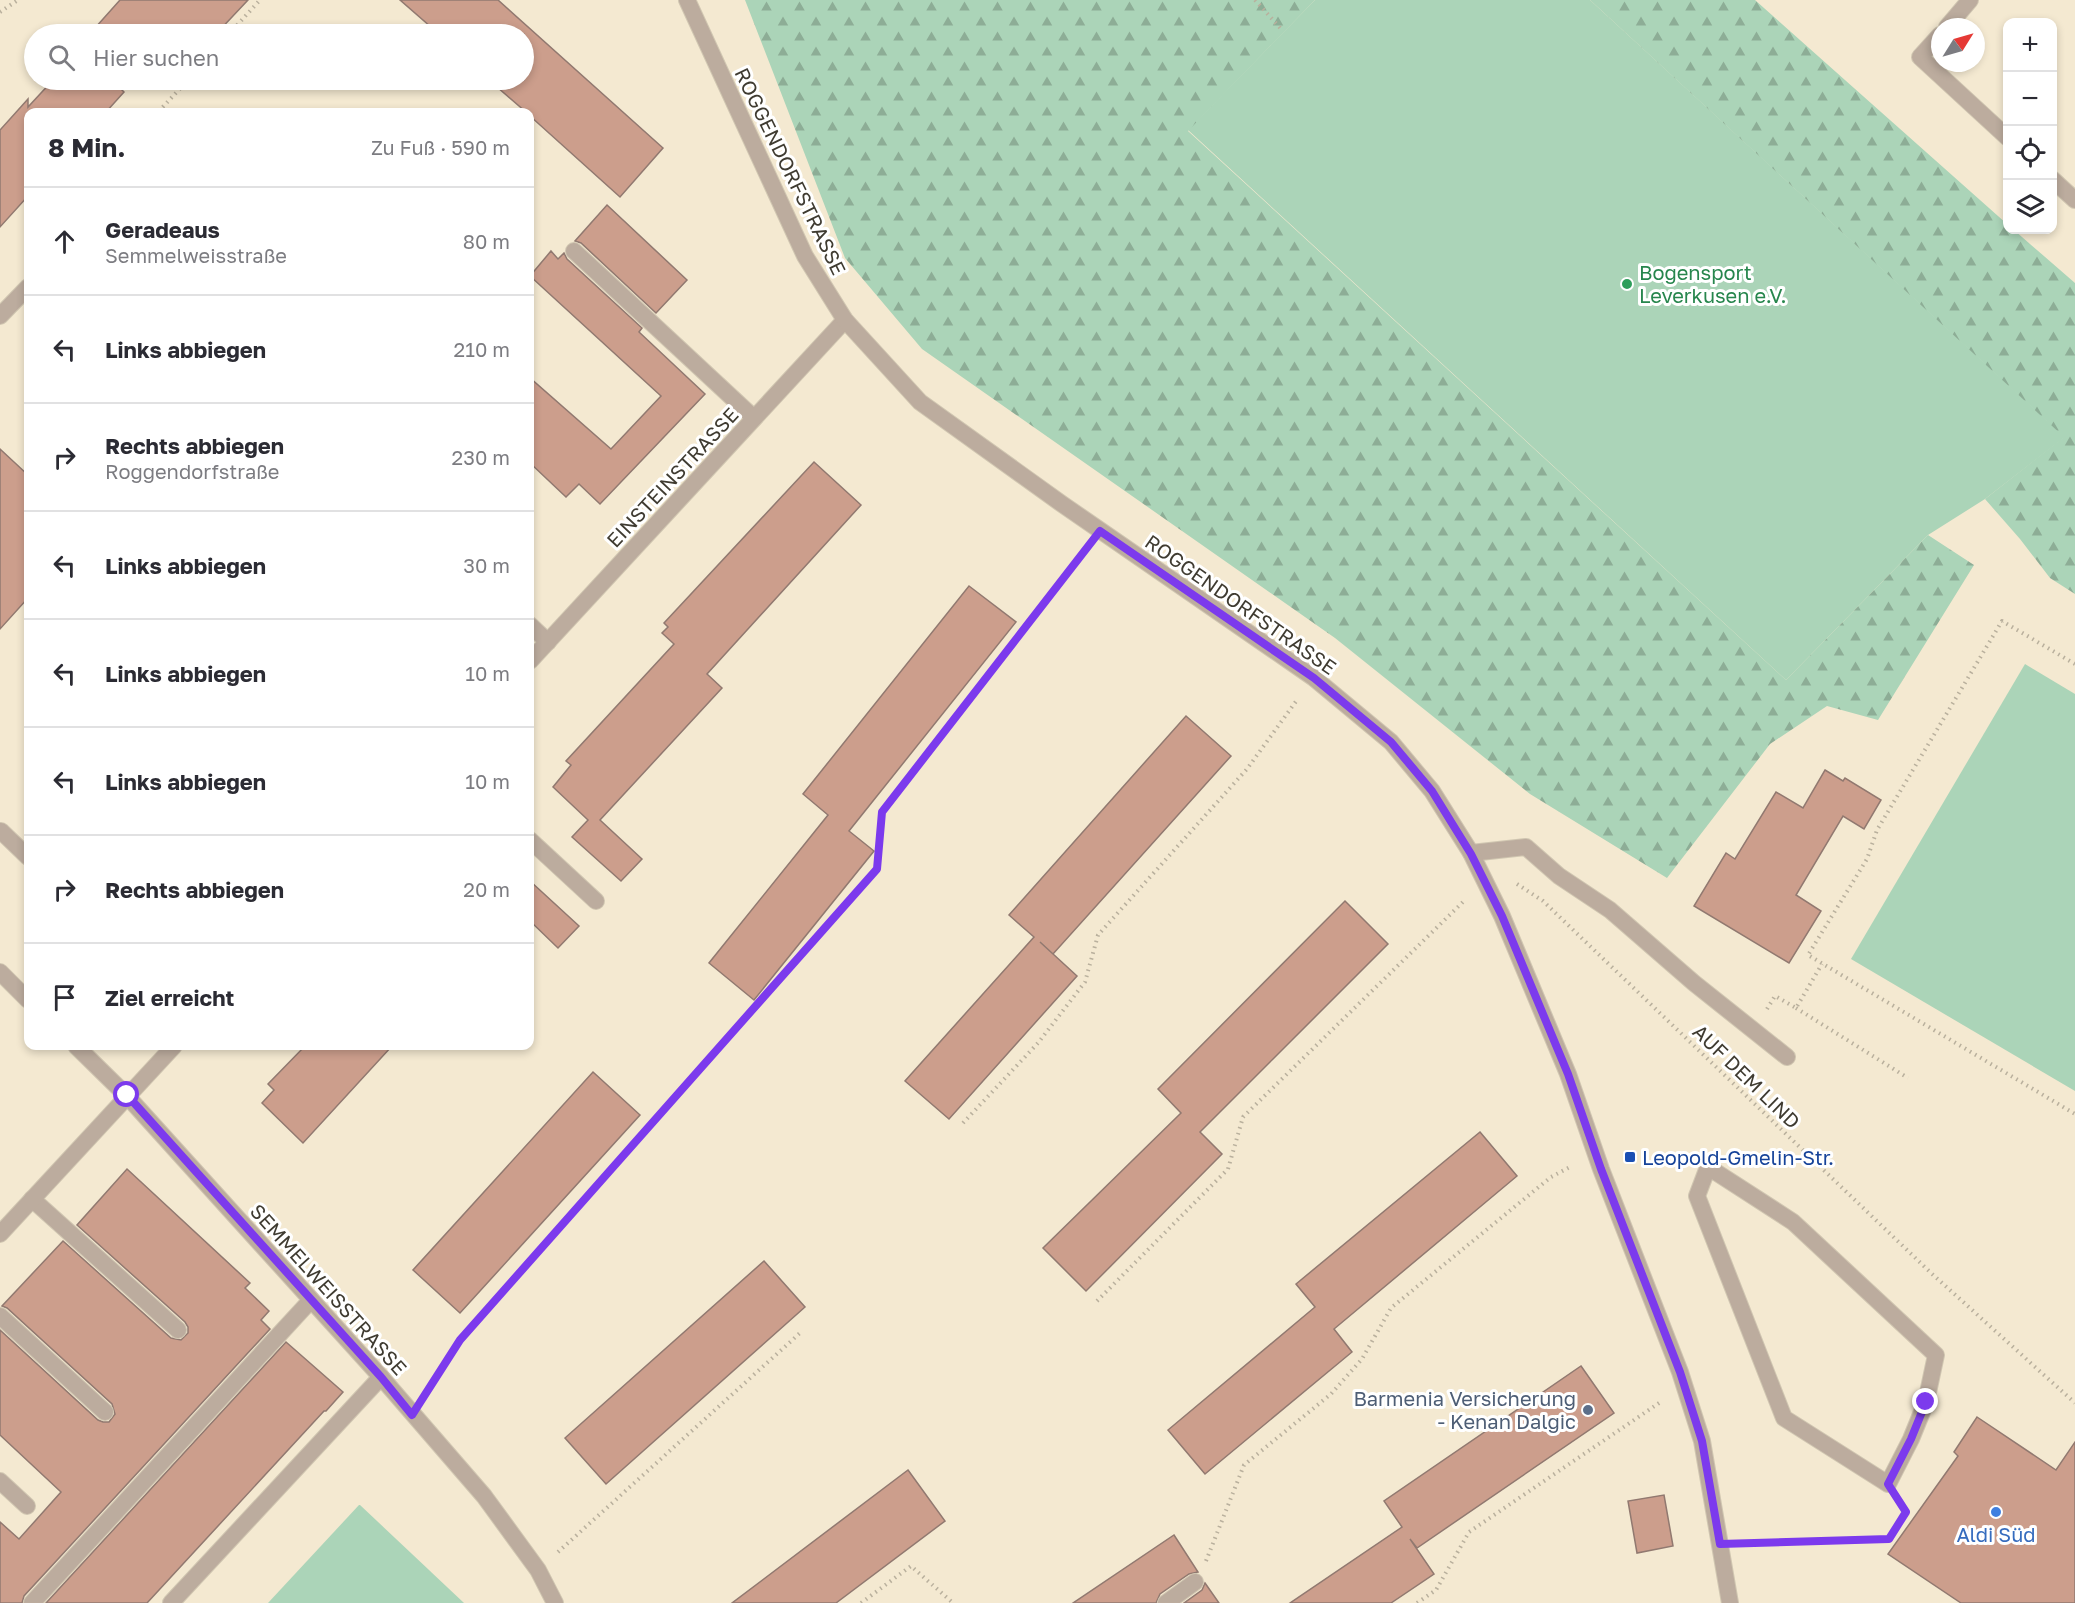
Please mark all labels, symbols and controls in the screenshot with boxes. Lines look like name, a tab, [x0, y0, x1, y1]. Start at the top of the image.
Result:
north arrow	[1931, 18, 1985, 72]
map controls	[2003, 18, 2057, 234]
button: +	[2003, 18, 2057, 72]
search box	[24, 24, 534, 90]
icon: search	[45, 41, 78, 74]
text: Hier suchen	[93, 44, 219, 71]
street label: ROGGENDORFSTRASSE	[730, 63, 852, 279]
button: −	[2003, 72, 2057, 126]
button: locate	[2003, 126, 2057, 180]
text: 8 Min.	[48, 132, 125, 163]
text: Zu Fuß · 590 m	[371, 135, 510, 159]
button: layers	[2003, 180, 2057, 234]
text: Geradeaus	[105, 216, 220, 243]
icon: ahead	[48, 225, 81, 258]
text: 80 m	[463, 229, 510, 253]
text: Semmelweisstraße	[105, 243, 287, 267]
place label: Bogensport Leverkusen e.V.	[1639, 260, 1787, 307]
marker: Bogensport Leverkusen e.V.	[1620, 277, 1634, 291]
icon: left	[48, 333, 81, 366]
text: Links abbiegen	[105, 336, 266, 363]
text: 210 m	[454, 337, 510, 361]
street label: EINSTEINSTRASSE	[601, 402, 743, 552]
text: Rechts abbiegen	[105, 432, 284, 459]
icon: right	[48, 441, 81, 474]
text: 230 m	[452, 445, 510, 469]
text: Roggendorfstraße	[105, 459, 279, 483]
street label: ROGGENDORFSTRASSE	[1141, 529, 1341, 679]
icon: left	[48, 549, 81, 582]
text: Links abbiegen	[105, 552, 266, 579]
text: 30 m	[463, 553, 510, 577]
icon: left	[48, 657, 81, 690]
text: Links abbiegen	[105, 660, 266, 687]
text: 10 m	[465, 661, 510, 685]
icon: left	[48, 765, 81, 798]
text: Links abbiegen	[105, 768, 266, 795]
text: 10 m	[465, 769, 510, 793]
icon: right	[48, 873, 81, 906]
text: Rechts abbiegen	[105, 876, 284, 903]
text: 20 m	[463, 877, 510, 901]
icon: arrive	[48, 981, 81, 1014]
text: Ziel erreicht	[105, 984, 234, 1011]
street label: AUF DEM LIND	[1688, 1019, 1806, 1133]
route start	[113, 1081, 139, 1107]
place label: Leopold-Gmelin-Str.	[1642, 1145, 1834, 1169]
marker: Leopold-Gmelin-Str.	[1623, 1150, 1637, 1164]
street label: SEMMELWEISSTRASSE	[246, 1199, 412, 1379]
place label: Barmenia Versicherung - Kenan Dalgic	[1353, 1386, 1576, 1433]
route end	[1912, 1388, 1938, 1414]
marker: Barmenia Versicherung - Kenan Dalgic	[1581, 1403, 1595, 1417]
marker: Aldi Süd	[1989, 1505, 2003, 1519]
place label: Aldi Süd	[1956, 1522, 2036, 1546]

